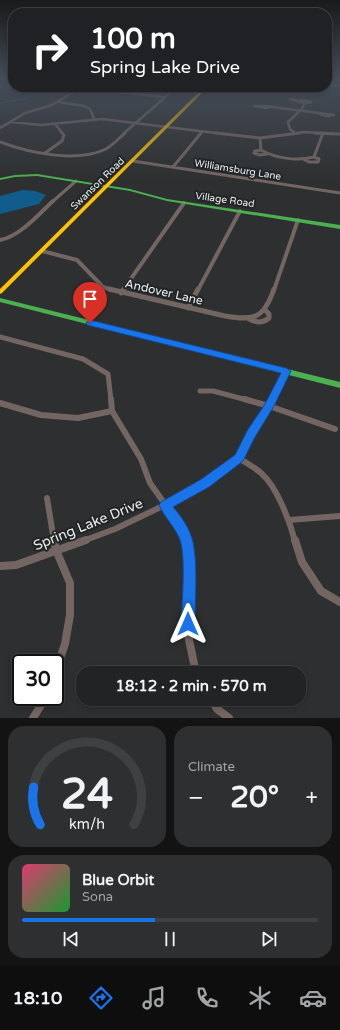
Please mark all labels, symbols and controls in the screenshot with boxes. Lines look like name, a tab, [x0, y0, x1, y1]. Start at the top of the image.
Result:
text: 100 m	[90, 22, 176, 56]
icon: right	[24, 24, 76, 76]
text: Spring Lake Drive	[90, 56, 240, 78]
street label: Swanson Road	[68, 155, 127, 212]
street label: Williamsburg Lane	[194, 157, 282, 183]
street label: Village Road	[194, 190, 255, 210]
street label: Andover Lane	[124, 276, 205, 308]
pin	[73, 282, 107, 323]
icon: arrive	[79, 288, 101, 310]
street label: Spring Lake Drive	[31, 495, 146, 554]
position arrow	[167, 603, 209, 645]
speed limit sign: 30	[12, 654, 64, 706]
text: 18:12 · 2 min · 570 m	[116, 677, 266, 695]
text: Climate	[188, 759, 235, 775]
text: 24	[61, 769, 113, 819]
text: 20°	[230, 779, 279, 816]
text: −	[188, 785, 204, 811]
text: +	[306, 785, 318, 811]
text: km/h	[69, 815, 105, 832]
text: Blue Orbit	[82, 871, 154, 889]
text: Sona	[82, 889, 113, 905]
icon: previous	[60, 928, 82, 950]
icon: pause	[159, 928, 181, 950]
icon: next	[258, 928, 280, 950]
icon: directions	[87, 984, 115, 1012]
icon: music	[140, 984, 168, 1012]
icon: phone	[193, 984, 221, 1012]
icon: climate	[246, 984, 274, 1012]
icon: car	[299, 984, 327, 1012]
text: 18:10	[13, 987, 62, 1009]

